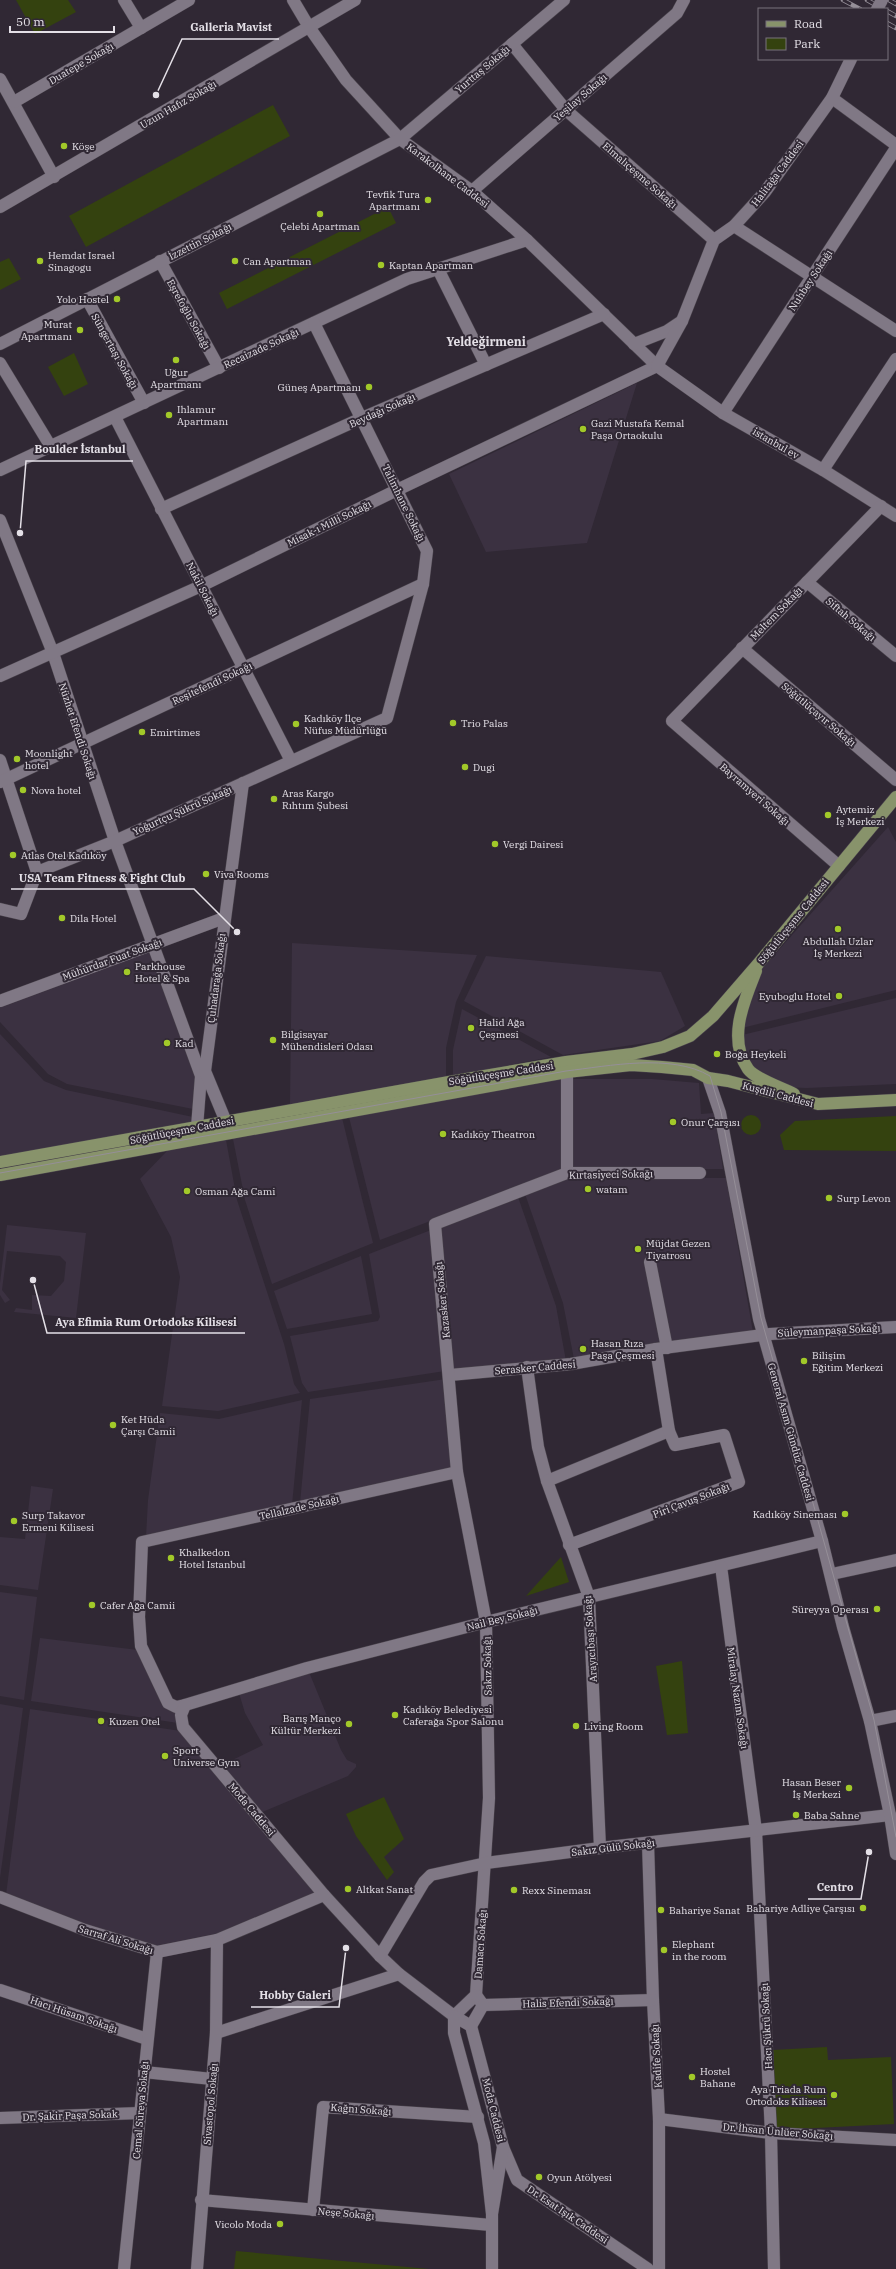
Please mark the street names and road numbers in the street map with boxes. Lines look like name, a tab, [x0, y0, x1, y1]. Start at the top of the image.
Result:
street label: Duatepe Sokağı	[46, 40, 116, 87]
street label: Yurttaş Sokağı	[452, 43, 512, 96]
street label: Yeşilay Sokağı	[551, 71, 610, 124]
street label: Uzun Hafız Sokağı	[138, 77, 219, 132]
street label: Halitağa Caddesi	[748, 138, 806, 209]
street label: Elmalıçeşme Sokağı	[600, 139, 680, 211]
street label: Karakolhane Caddesi	[404, 140, 491, 211]
street label: İzzettin Sokağı	[166, 220, 234, 263]
street label: Nuhbey Sokağı	[786, 247, 835, 313]
street label: Eşrefoğlu Sokağı	[164, 277, 213, 352]
street label: Süngertaşı Sokağı	[88, 311, 141, 391]
street label: Recaizade Sokağı	[222, 325, 301, 372]
street label: Beydağı Sokağı	[347, 390, 417, 431]
street label: istanbul ev	[750, 425, 802, 462]
street label: Talimhane Sokağı	[379, 462, 428, 544]
street label: Misak-ı Milli Sokağı	[285, 497, 373, 549]
street label: Nakil Sokağı	[183, 560, 222, 618]
street label: Meltem Sokağı	[748, 584, 805, 643]
street label: Siftah Sokağı	[823, 595, 878, 644]
street label: Reşitefendi Sokağı	[170, 659, 254, 708]
street label: Söğütlüçayır Sokağı	[779, 680, 858, 749]
street label: Nüzhet Efendi Sokağı	[56, 681, 99, 781]
street label: Bayramyeri Sokağı	[717, 760, 792, 828]
street label: Yoğurtçu Şükrü Sokağı	[131, 783, 234, 838]
street label: Söğütlüçeşme Caddesi	[755, 876, 832, 967]
street label: Çuhadarağa Sokağı	[205, 932, 228, 1024]
street label: Mühürdar Fuat Sokağı	[61, 935, 164, 984]
street label: Söğütlüçeşme Caddesi	[448, 1059, 554, 1088]
street label: Kuşdili Caddesi	[741, 1079, 815, 1110]
street label: Söğütlüçeşme Caddesi	[129, 1114, 235, 1147]
street label: Kırtasiyeci Sokağı	[569, 1167, 653, 1182]
street label: Kazasker Sokağı	[432, 1261, 453, 1339]
street label: Süleymanpaşa Sokağı	[777, 1321, 881, 1340]
street label: Serasker Caddesi	[494, 1357, 576, 1378]
street label: General Asım Gündüz Caddesi	[765, 1362, 816, 1503]
street label: Piri Çavuş Sokağı	[651, 1480, 731, 1521]
street label: Tellalzade Sokağı	[258, 1492, 340, 1523]
street label: Arayıcıbaşı Sokağı	[581, 1595, 600, 1683]
street label: Nail Bey Sokağı	[465, 1603, 539, 1634]
street label: Sakız Sokağı	[480, 1636, 495, 1696]
street label: Miralay Nazım Sokağı	[724, 1646, 751, 1750]
street label: Moda Caddesi	[226, 1780, 278, 1839]
street label: Sakız Gülü Sokağı	[571, 1836, 656, 1859]
street label: Damacı Sokağı	[472, 1909, 489, 1979]
street label: Sarraf Ali Sokağı	[77, 1922, 155, 1957]
street label: Hacı Şükrü Sokağı	[758, 1982, 775, 2069]
street label: Hacı Hüsam Sokağı	[28, 1993, 119, 2036]
street label: Halis Efendi Sokağı	[522, 1994, 614, 2011]
street label: Kadife Sokağı	[648, 2024, 665, 2088]
street label: Cemal Süreya Sokağı	[130, 2061, 151, 2160]
street label: Sivastopol Sokağı	[200, 2063, 221, 2146]
street label: Moda Caddesi	[479, 2077, 508, 2144]
street label: Kağnı Sokağı	[330, 2101, 392, 2118]
street label: Dr. Şakir Paşa Sokak	[22, 2107, 118, 2124]
street label: Dr. İhsan Ünlüer Sokağı	[722, 2120, 834, 2143]
street label: Dr. Esat Işık Caddesi	[525, 2182, 611, 2246]
street label: Neşe Sokağı	[317, 2205, 375, 2222]

